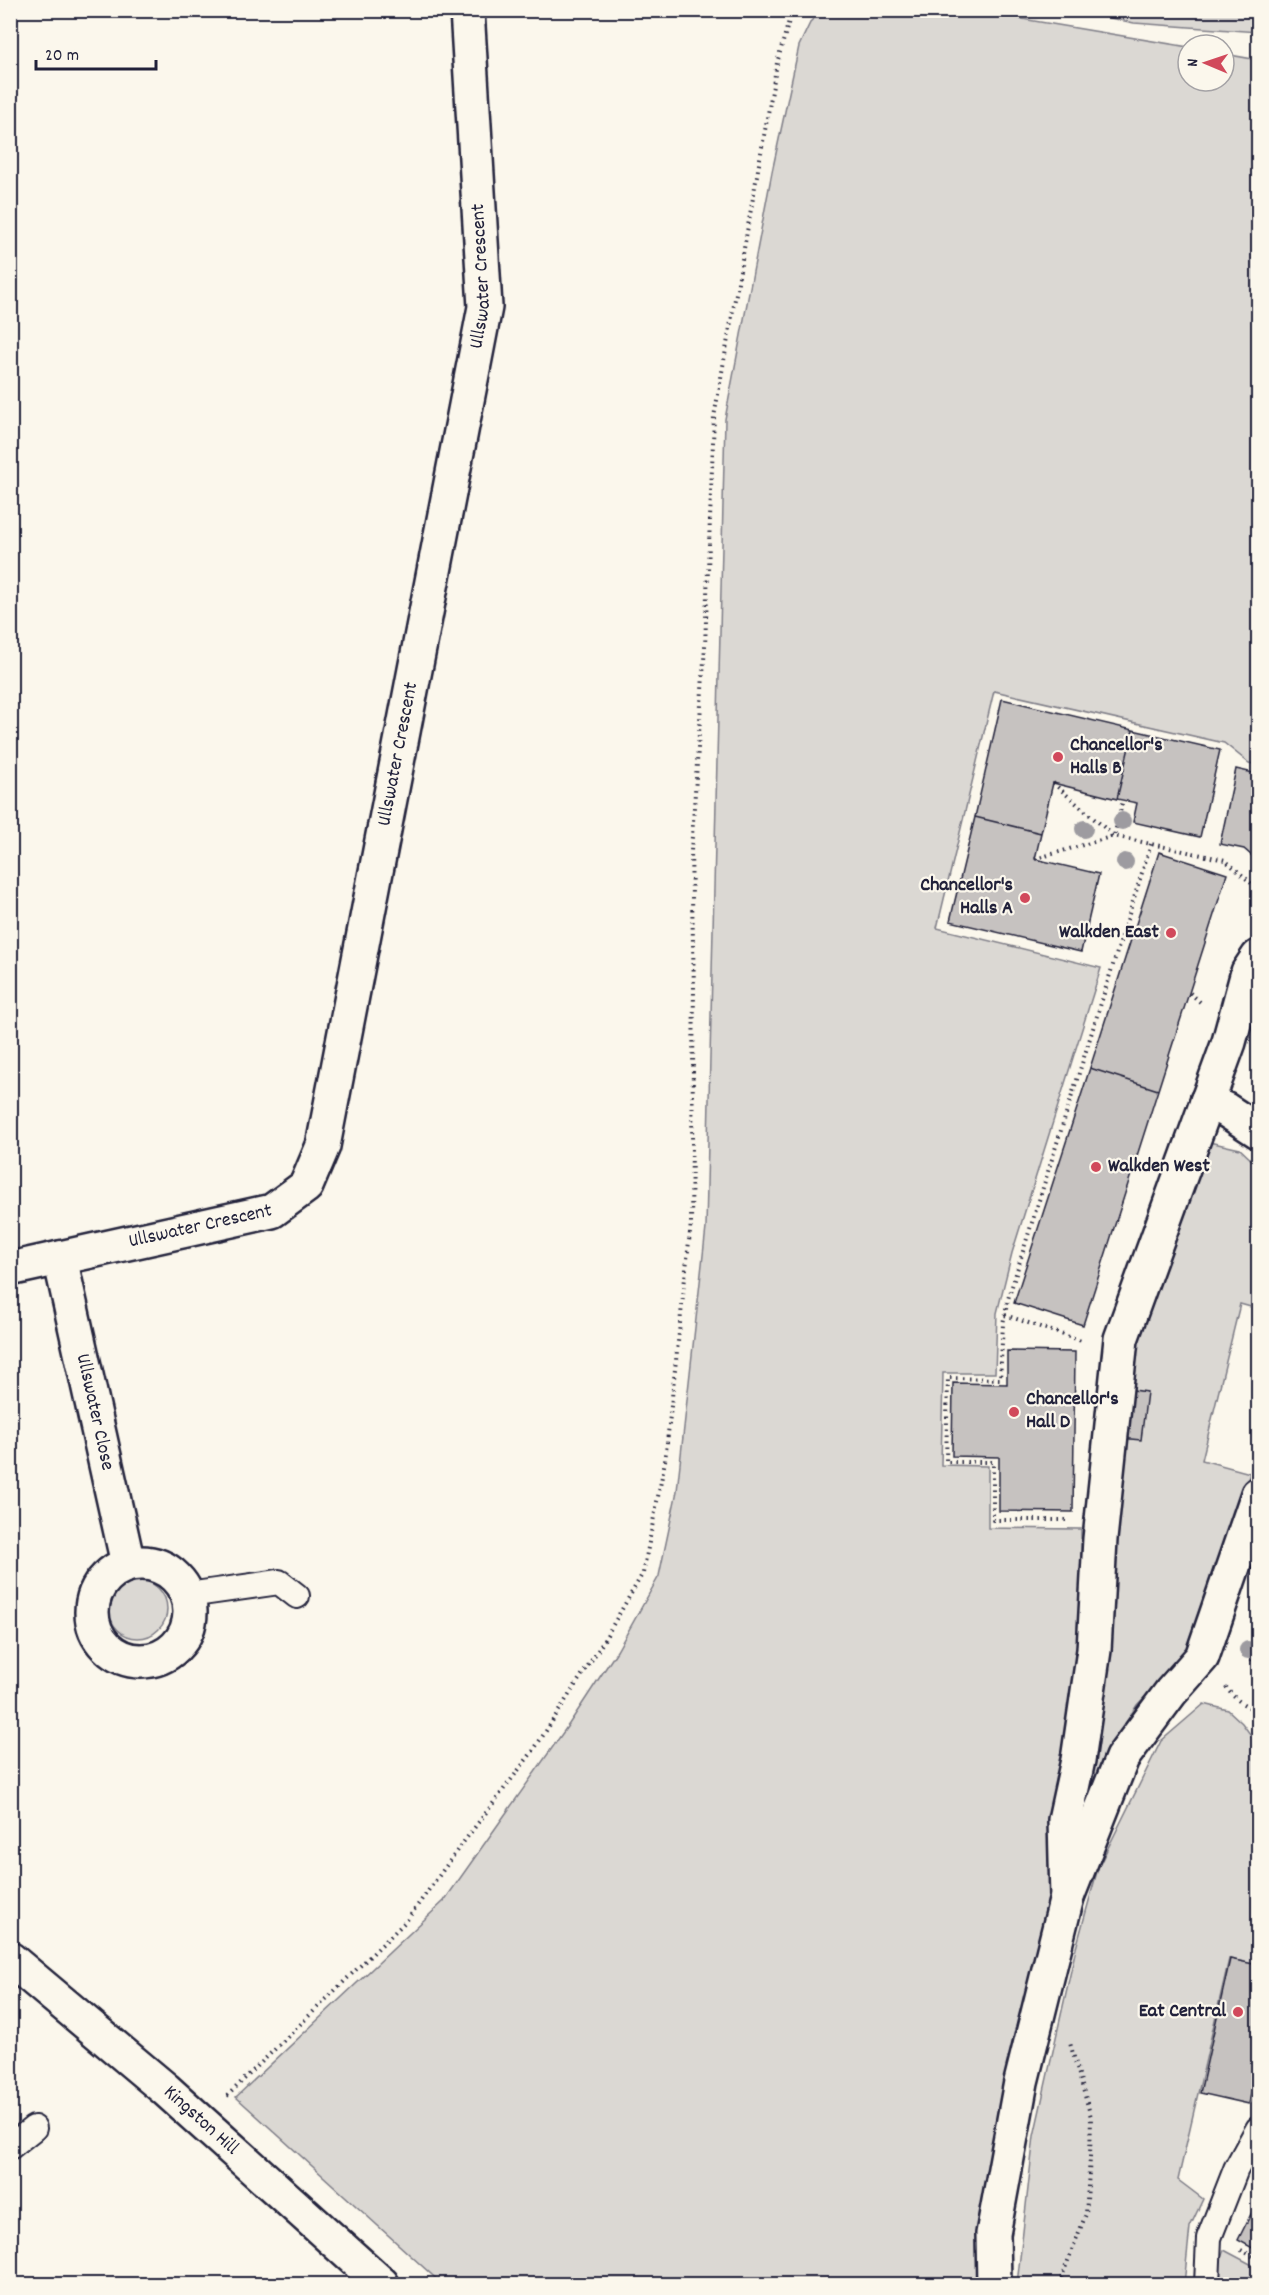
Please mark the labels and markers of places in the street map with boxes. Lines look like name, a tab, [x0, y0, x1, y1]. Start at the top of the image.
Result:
place label: Chancellor's Halls B	[1070, 732, 1163, 783]
marker: Chancellor's Halls B	[1051, 750, 1065, 764]
place label: Chancellor's Halls A	[920, 872, 1013, 923]
marker: Chancellor's Halls A	[1018, 891, 1032, 905]
place label: Walkden East	[1059, 919, 1160, 947]
marker: Walkden East	[1164, 926, 1178, 940]
place label: Walkden West	[1108, 1153, 1211, 1181]
marker: Walkden West	[1089, 1160, 1103, 1174]
place label: Chancellor's Hall D	[1026, 1386, 1119, 1437]
marker: Chancellor's Hall D	[1007, 1405, 1021, 1419]
place label: Eat Central	[1139, 1998, 1226, 2026]
marker: Eat Central	[1231, 2005, 1245, 2019]

